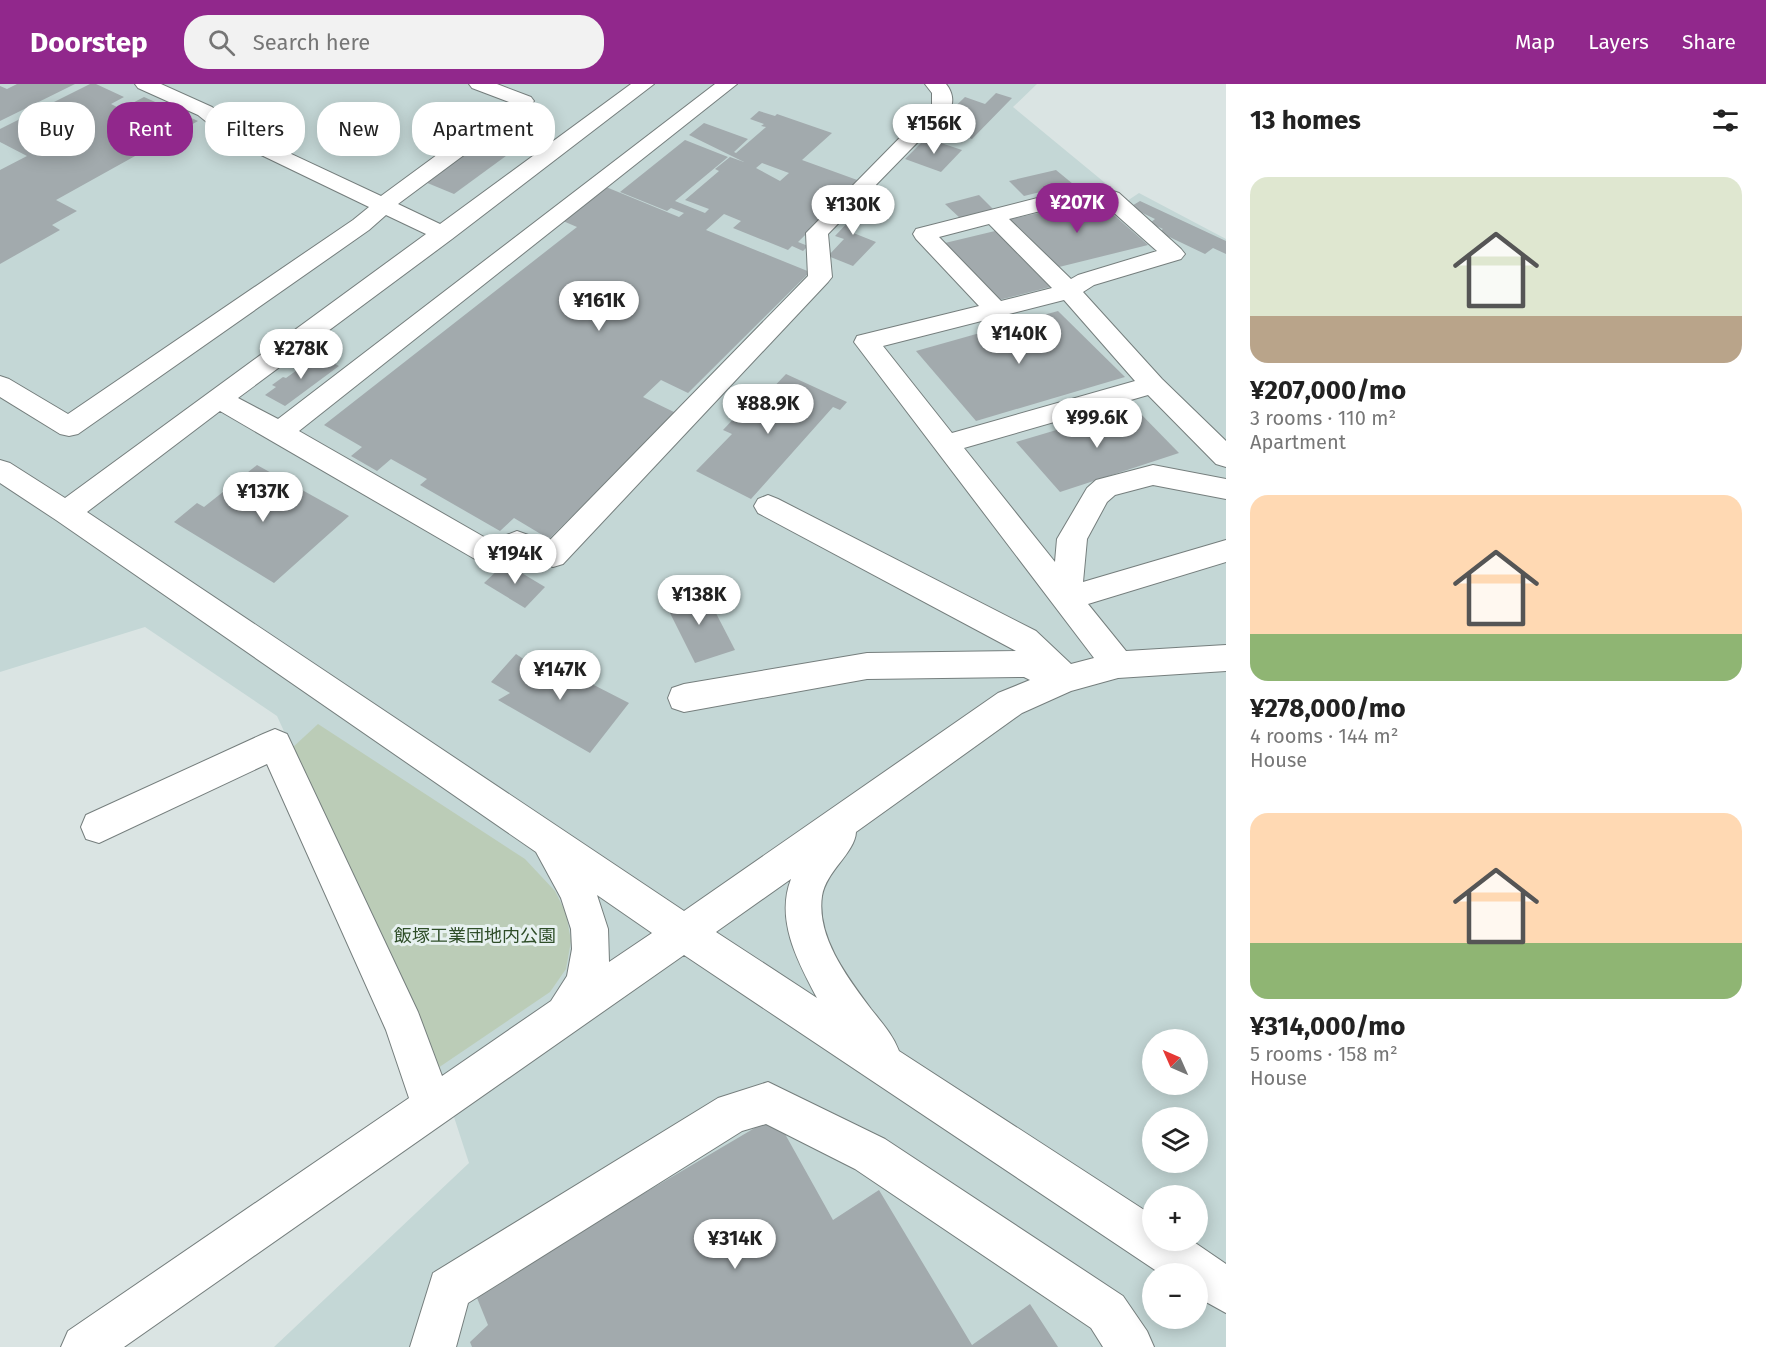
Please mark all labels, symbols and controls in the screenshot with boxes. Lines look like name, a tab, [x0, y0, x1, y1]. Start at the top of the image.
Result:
search box	[184, 15, 604, 69]
text: Doorstep	[30, 26, 148, 59]
icon: search	[205, 26, 238, 59]
text: Search here	[253, 29, 370, 56]
text: Map	[1515, 29, 1555, 55]
text: Layers	[1588, 29, 1649, 55]
text: Share	[1682, 29, 1736, 55]
chip: Buy	[18, 102, 95, 156]
chip: Rent	[107, 102, 193, 156]
chip: Filters	[205, 102, 305, 156]
chip: New	[317, 102, 400, 156]
chip: Apartment	[412, 102, 555, 156]
pin: ¥156K	[892, 104, 976, 155]
icon: filters	[1709, 104, 1742, 137]
text: 13 homes	[1250, 105, 1361, 136]
text: ¥156K	[907, 111, 961, 135]
pin: ¥207K	[1035, 183, 1119, 234]
pin: ¥130K	[811, 185, 895, 236]
text: ¥207K	[1050, 190, 1104, 214]
text: ¥130K	[826, 192, 880, 216]
icon: home	[1442, 216, 1550, 324]
pin: ¥161K	[557, 281, 641, 332]
text: ¥161K	[573, 288, 625, 312]
pin: ¥140K	[977, 314, 1061, 365]
text: ¥140K	[991, 321, 1047, 345]
pin: ¥278K	[259, 329, 343, 380]
text: ¥278K	[274, 336, 328, 360]
text: ¥207,000/mo	[1250, 375, 1406, 406]
pin: ¥88.9K	[719, 384, 817, 435]
text: ¥88.9K	[737, 391, 799, 415]
pin: ¥99.6K	[1048, 398, 1146, 449]
text: ¥99.6K	[1066, 405, 1128, 429]
text: 3 rooms · 110 m²	[1250, 406, 1396, 430]
text: Apartment	[1250, 430, 1346, 454]
pin: ¥137K	[221, 472, 305, 523]
text: ¥137K	[237, 479, 289, 503]
pin: ¥194K	[473, 534, 557, 585]
icon: home	[1442, 534, 1550, 642]
text: ¥194K	[488, 541, 543, 565]
pin: ¥138K	[657, 575, 741, 626]
text: ¥138K	[672, 582, 726, 606]
pin: ¥147K	[518, 650, 602, 701]
text: ¥147K	[534, 657, 586, 681]
text: ¥278,000/mo	[1250, 693, 1406, 724]
text: 4 rooms · 144 m²	[1250, 724, 1399, 748]
text: House	[1250, 748, 1307, 772]
icon: home	[1442, 852, 1550, 960]
park label: 飯塚工業団地内公園	[394, 925, 556, 947]
text: ¥314,000/mo	[1250, 1011, 1405, 1042]
north arrow	[1142, 1029, 1208, 1095]
map controls	[1142, 1029, 1208, 1329]
text: 5 rooms · 158 m²	[1250, 1042, 1398, 1066]
text: House	[1250, 1066, 1307, 1090]
button: layers	[1142, 1107, 1208, 1173]
button: +	[1142, 1185, 1208, 1251]
pin: ¥314K	[693, 1219, 777, 1270]
text: ¥314K	[708, 1226, 762, 1250]
button: −	[1142, 1263, 1208, 1329]

